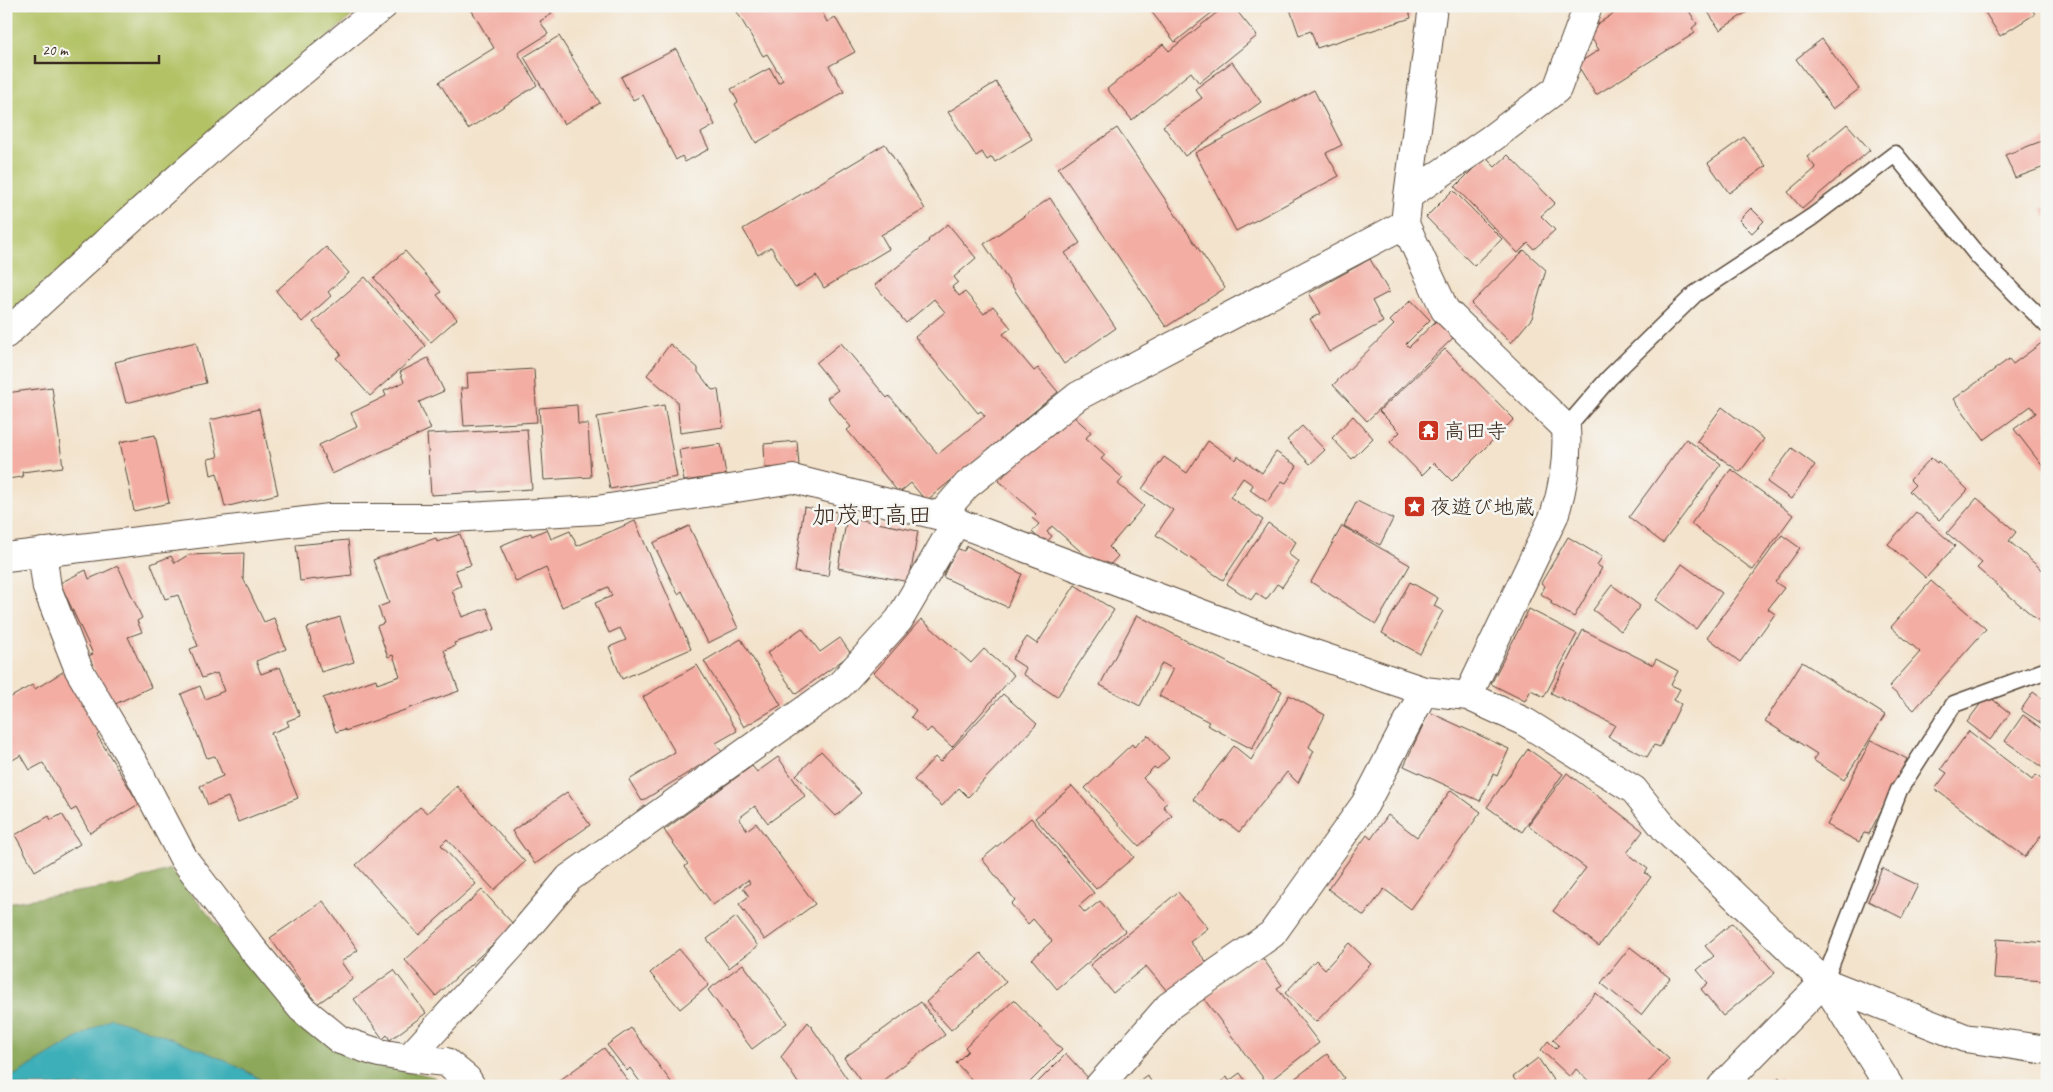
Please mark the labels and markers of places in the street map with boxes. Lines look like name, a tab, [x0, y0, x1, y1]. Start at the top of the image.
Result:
place label: 高田寺	[1444, 418, 1507, 444]
temple icon: 高田寺	[1416, 419, 1440, 443]
place label: 夜遊び地蔵	[1430, 494, 1535, 520]
place icon: 夜遊び地蔵	[1402, 495, 1426, 519]

